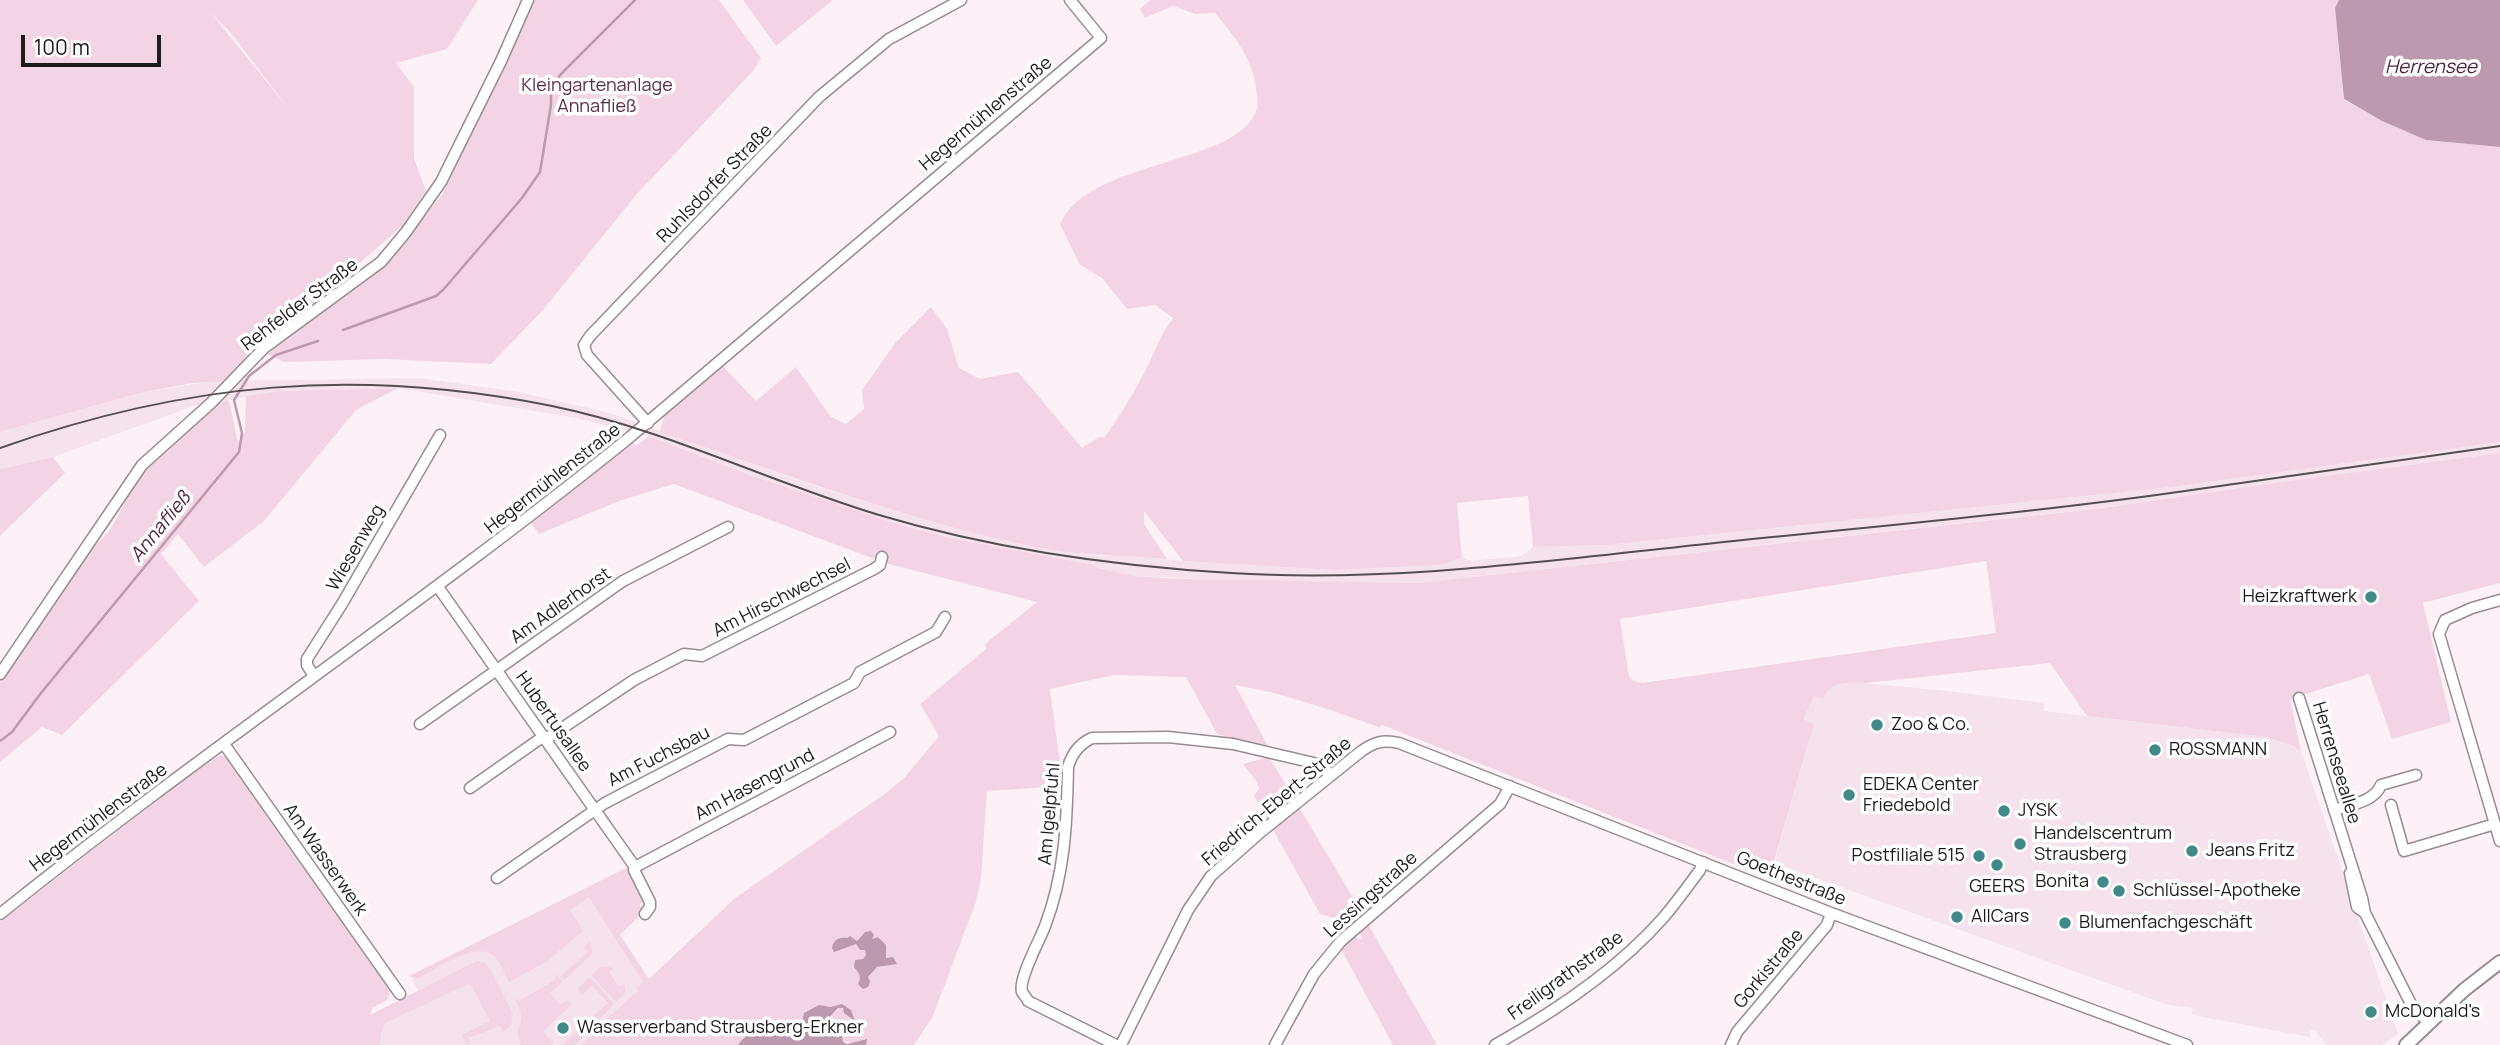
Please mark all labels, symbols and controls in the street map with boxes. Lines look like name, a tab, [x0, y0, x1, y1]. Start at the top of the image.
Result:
scale bar	[24, 21, 164, 65]
text: 100 m	[34, 33, 90, 61]
street label: Hegermühlenstraße	[915, 52, 1057, 176]
water label: Herrensee	[2385, 57, 2477, 79]
park label: Kleingartenanlage Annafließ	[521, 75, 673, 118]
street label: Ruhlsdorfer Straße	[653, 120, 777, 248]
street label: Rehfelder Straße	[237, 254, 363, 356]
street label: Hegermühlenstraße	[481, 419, 625, 539]
water label: Annafließ	[126, 487, 196, 567]
street label: Wiesenweg	[323, 501, 389, 595]
street label: Am Hirschwechsel	[709, 554, 855, 642]
street label: Am Adlerhorst	[507, 563, 615, 649]
place label: Heizkraftwerk	[2242, 586, 2357, 608]
marker: Heizkraftwerk	[2363, 589, 2379, 605]
street label: Hubertusallee	[510, 668, 596, 776]
street label: Herrenseeallee	[2307, 699, 2365, 827]
place label: Zoo & Co.	[1891, 714, 1970, 736]
marker: Zoo & Co.	[1869, 717, 1885, 733]
street label: Am Fuchsbau	[604, 722, 714, 792]
street label: Friedrich-Ebert-Straße	[1198, 733, 1356, 871]
place label: ROSSMANN	[2169, 739, 2267, 761]
marker: ROSSMANN	[2147, 742, 2163, 758]
street label: Am Hasengrund	[692, 744, 818, 826]
street label: Hegermühlenstraße	[26, 759, 172, 877]
street label: Am Igelpfuhl	[1035, 762, 1065, 866]
place label: EDEKA Center Friedebold	[1863, 774, 1979, 816]
marker: EDEKA Center Friedebold	[1841, 787, 1857, 803]
street label: Am Wasserwerk	[278, 800, 372, 920]
place label: JYSK	[2018, 800, 2058, 822]
marker: JYSK	[1996, 803, 2012, 819]
place label: Handelscentrum Strausberg	[2034, 823, 2172, 866]
marker: Handelscentrum Strausberg	[2012, 836, 2028, 852]
place label: Jeans Fritz	[2206, 840, 2295, 862]
marker: Jeans Fritz	[2184, 843, 2200, 859]
place label: Postfiliale 515	[1852, 845, 1965, 867]
street label: Lessingstraße	[1320, 847, 1422, 943]
street label: Goethestraße	[1733, 847, 1849, 911]
marker: Postfiliale 515	[1971, 848, 1987, 864]
marker: GEERS	[1989, 857, 2005, 873]
place label: Bonita	[2035, 871, 2089, 893]
marker: Bonita	[2095, 874, 2111, 890]
place label: GEERS	[1969, 876, 2025, 898]
place label: Schlüssel-Apotheke	[2133, 880, 2301, 902]
marker: Schlüssel-Apotheke	[2111, 883, 2127, 899]
place label: AllCars	[1971, 906, 2029, 928]
marker: AllCars	[1949, 909, 1965, 925]
place label: Blumenfachgeschäft	[2079, 912, 2253, 934]
marker: Blumenfachgeschäft	[2057, 915, 2073, 931]
street label: Gorkistraße	[1730, 925, 1808, 1013]
street label: Freiligrathstraße	[1504, 927, 1628, 1025]
place label: McDonald's	[2385, 1001, 2480, 1023]
marker: McDonald's	[2363, 1004, 2379, 1020]
place label: Wasserverband Strausberg-Erkner	[577, 1017, 864, 1039]
marker: Wasserverband Strausberg-Erkner	[555, 1020, 571, 1036]

